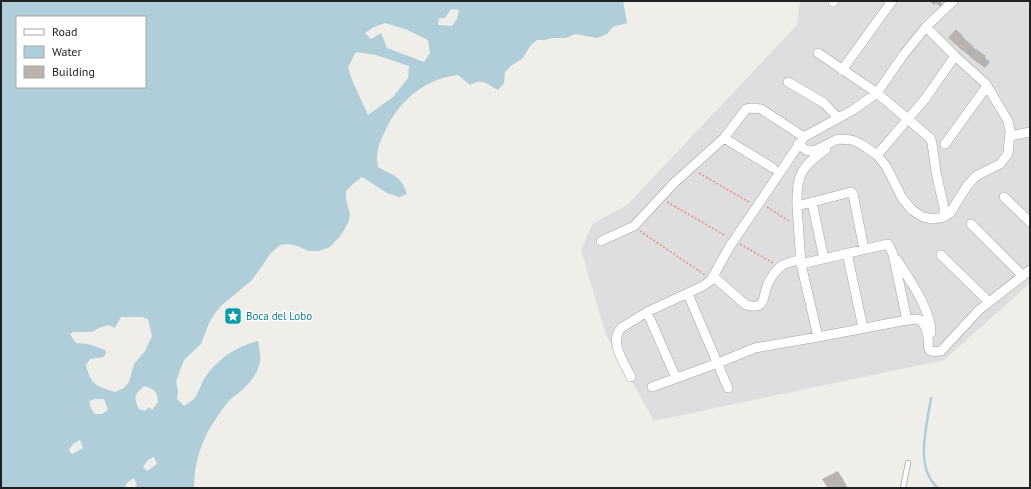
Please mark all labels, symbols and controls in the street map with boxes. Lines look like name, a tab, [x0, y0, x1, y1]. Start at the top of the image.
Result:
legend	[16, 16, 146, 88]
text: Road	[52, 24, 77, 39]
text: Water	[52, 44, 82, 59]
text: Building	[52, 64, 95, 79]
place icon: Boca del Lobo	[223, 306, 243, 326]
place label: Boca del Lobo	[246, 309, 312, 323]

